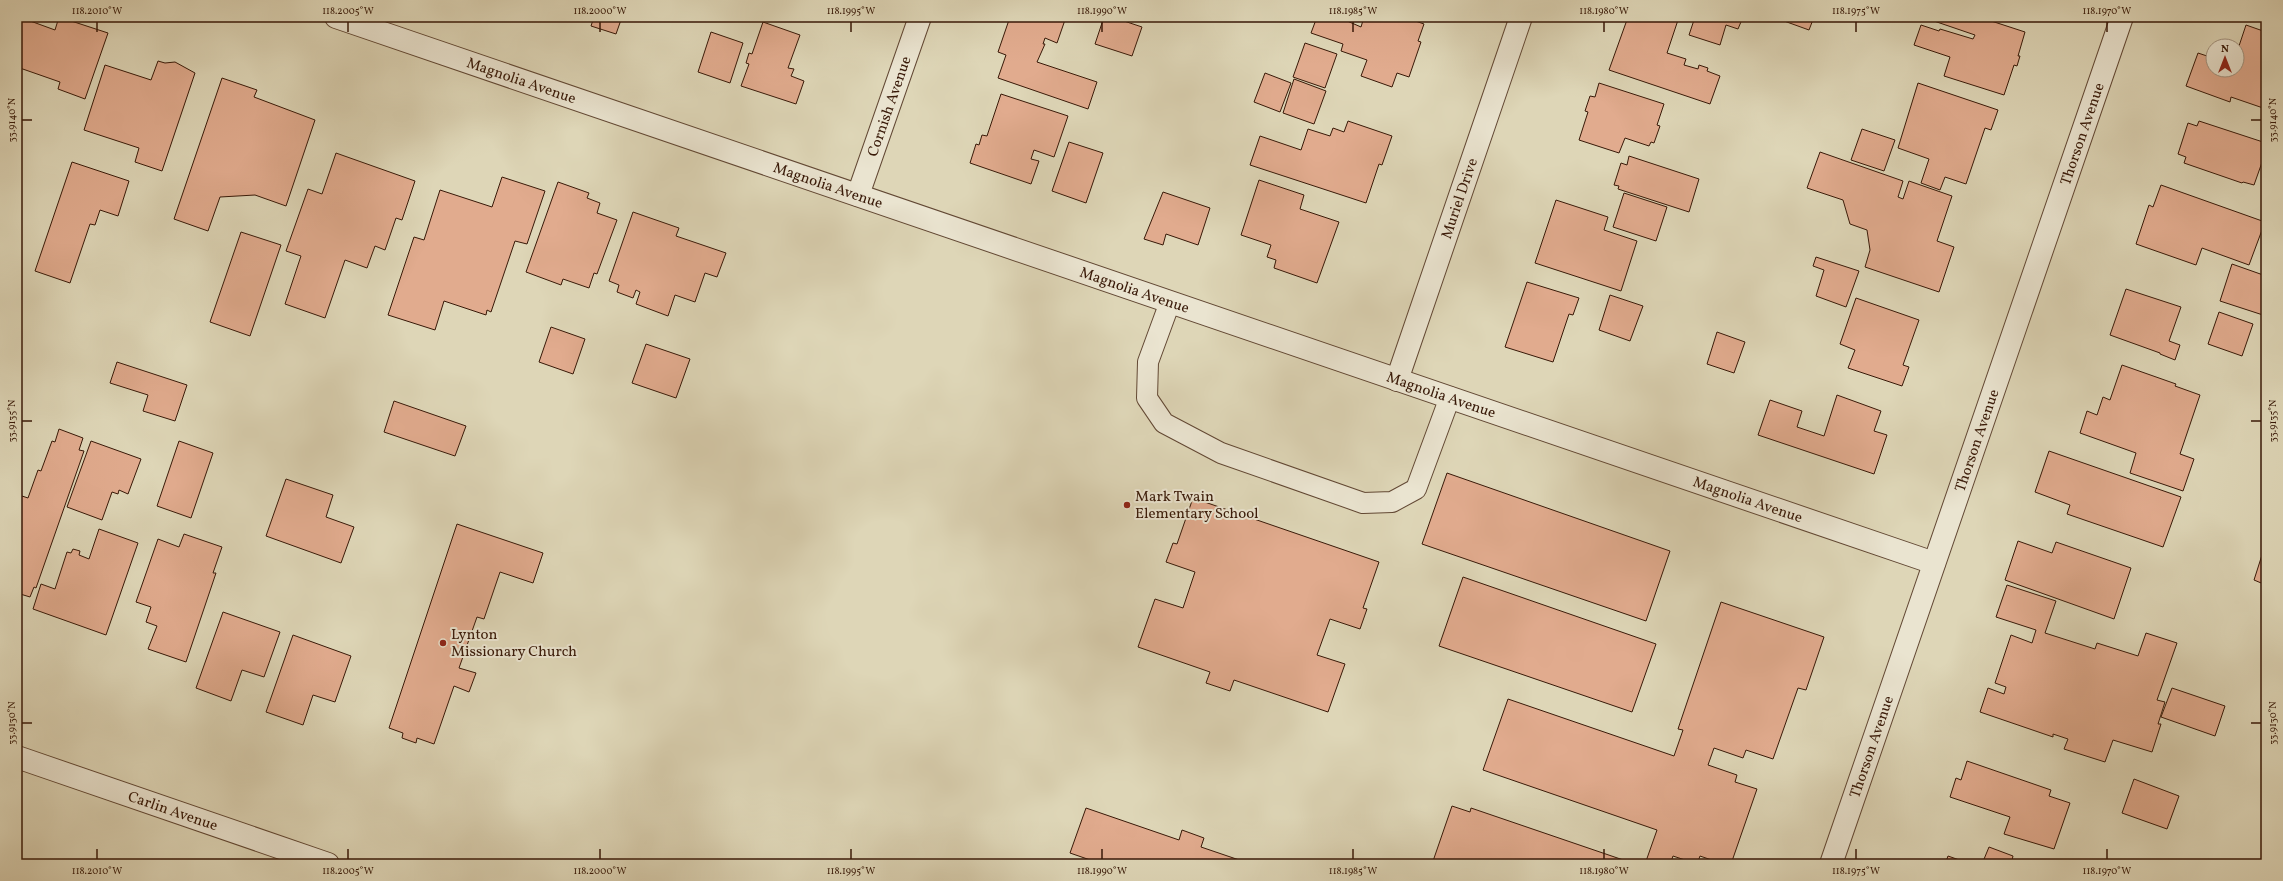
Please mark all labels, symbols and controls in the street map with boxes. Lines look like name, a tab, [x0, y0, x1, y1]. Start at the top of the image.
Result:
text: 118.2010°W	[72, 4, 122, 18]
text: 118.2005°W	[322, 4, 374, 18]
text: 118.2000°W	[574, 4, 626, 18]
text: 118.1995°W	[827, 4, 875, 18]
text: 118.1990°W	[1077, 4, 1127, 18]
text: 118.1985°W	[1329, 4, 1377, 18]
text: 118.1980°W	[1579, 4, 1629, 18]
text: 118.1975°W	[1832, 4, 1880, 18]
text: 118.1970°W	[2083, 4, 2131, 18]
north arrow	[2205, 38, 2245, 78]
text: N	[2221, 42, 2229, 57]
street label: Magnolia Avenue	[463, 53, 579, 110]
street label: Cornish Avenue	[863, 54, 918, 160]
street label: Thorson Avenue	[2056, 80, 2111, 189]
text: 33.9140°N	[5, 97, 19, 142]
text: 33.9140°N	[2266, 97, 2280, 142]
street label: Muriel Drive	[1437, 156, 1484, 242]
street label: Magnolia Avenue	[770, 158, 885, 215]
street label: Magnolia Avenue	[1077, 263, 1192, 320]
street label: Magnolia Avenue	[1383, 368, 1498, 425]
street label: Thorson Avenue	[1951, 387, 2005, 495]
text: 33.9135°N	[5, 399, 19, 442]
text: 33.9135°N	[2266, 399, 2280, 442]
street label: Magnolia Avenue	[1690, 472, 1805, 529]
place label: Mark Twain Elementary School	[1135, 487, 1258, 525]
marker: Mark Twain Elementary School	[1122, 500, 1132, 510]
place label: Lynton Missionary Church	[451, 625, 577, 663]
marker: Lynton Missionary Church	[438, 638, 448, 648]
street label: Thorson Avenue	[1845, 693, 1900, 801]
text: 33.9130°N	[5, 701, 19, 745]
text: 33.9130°N	[2266, 701, 2280, 745]
street label: Carlin Avenue	[125, 787, 220, 837]
text: 118.2010°W	[72, 864, 122, 878]
text: 118.2005°W	[322, 864, 374, 878]
text: 118.2000°W	[574, 864, 626, 878]
text: 118.1995°W	[827, 864, 875, 878]
text: 118.1990°W	[1077, 864, 1127, 878]
text: 118.1985°W	[1329, 864, 1377, 878]
text: 118.1980°W	[1579, 864, 1629, 878]
text: 118.1975°W	[1832, 864, 1880, 878]
text: 118.1970°W	[2083, 864, 2131, 878]

